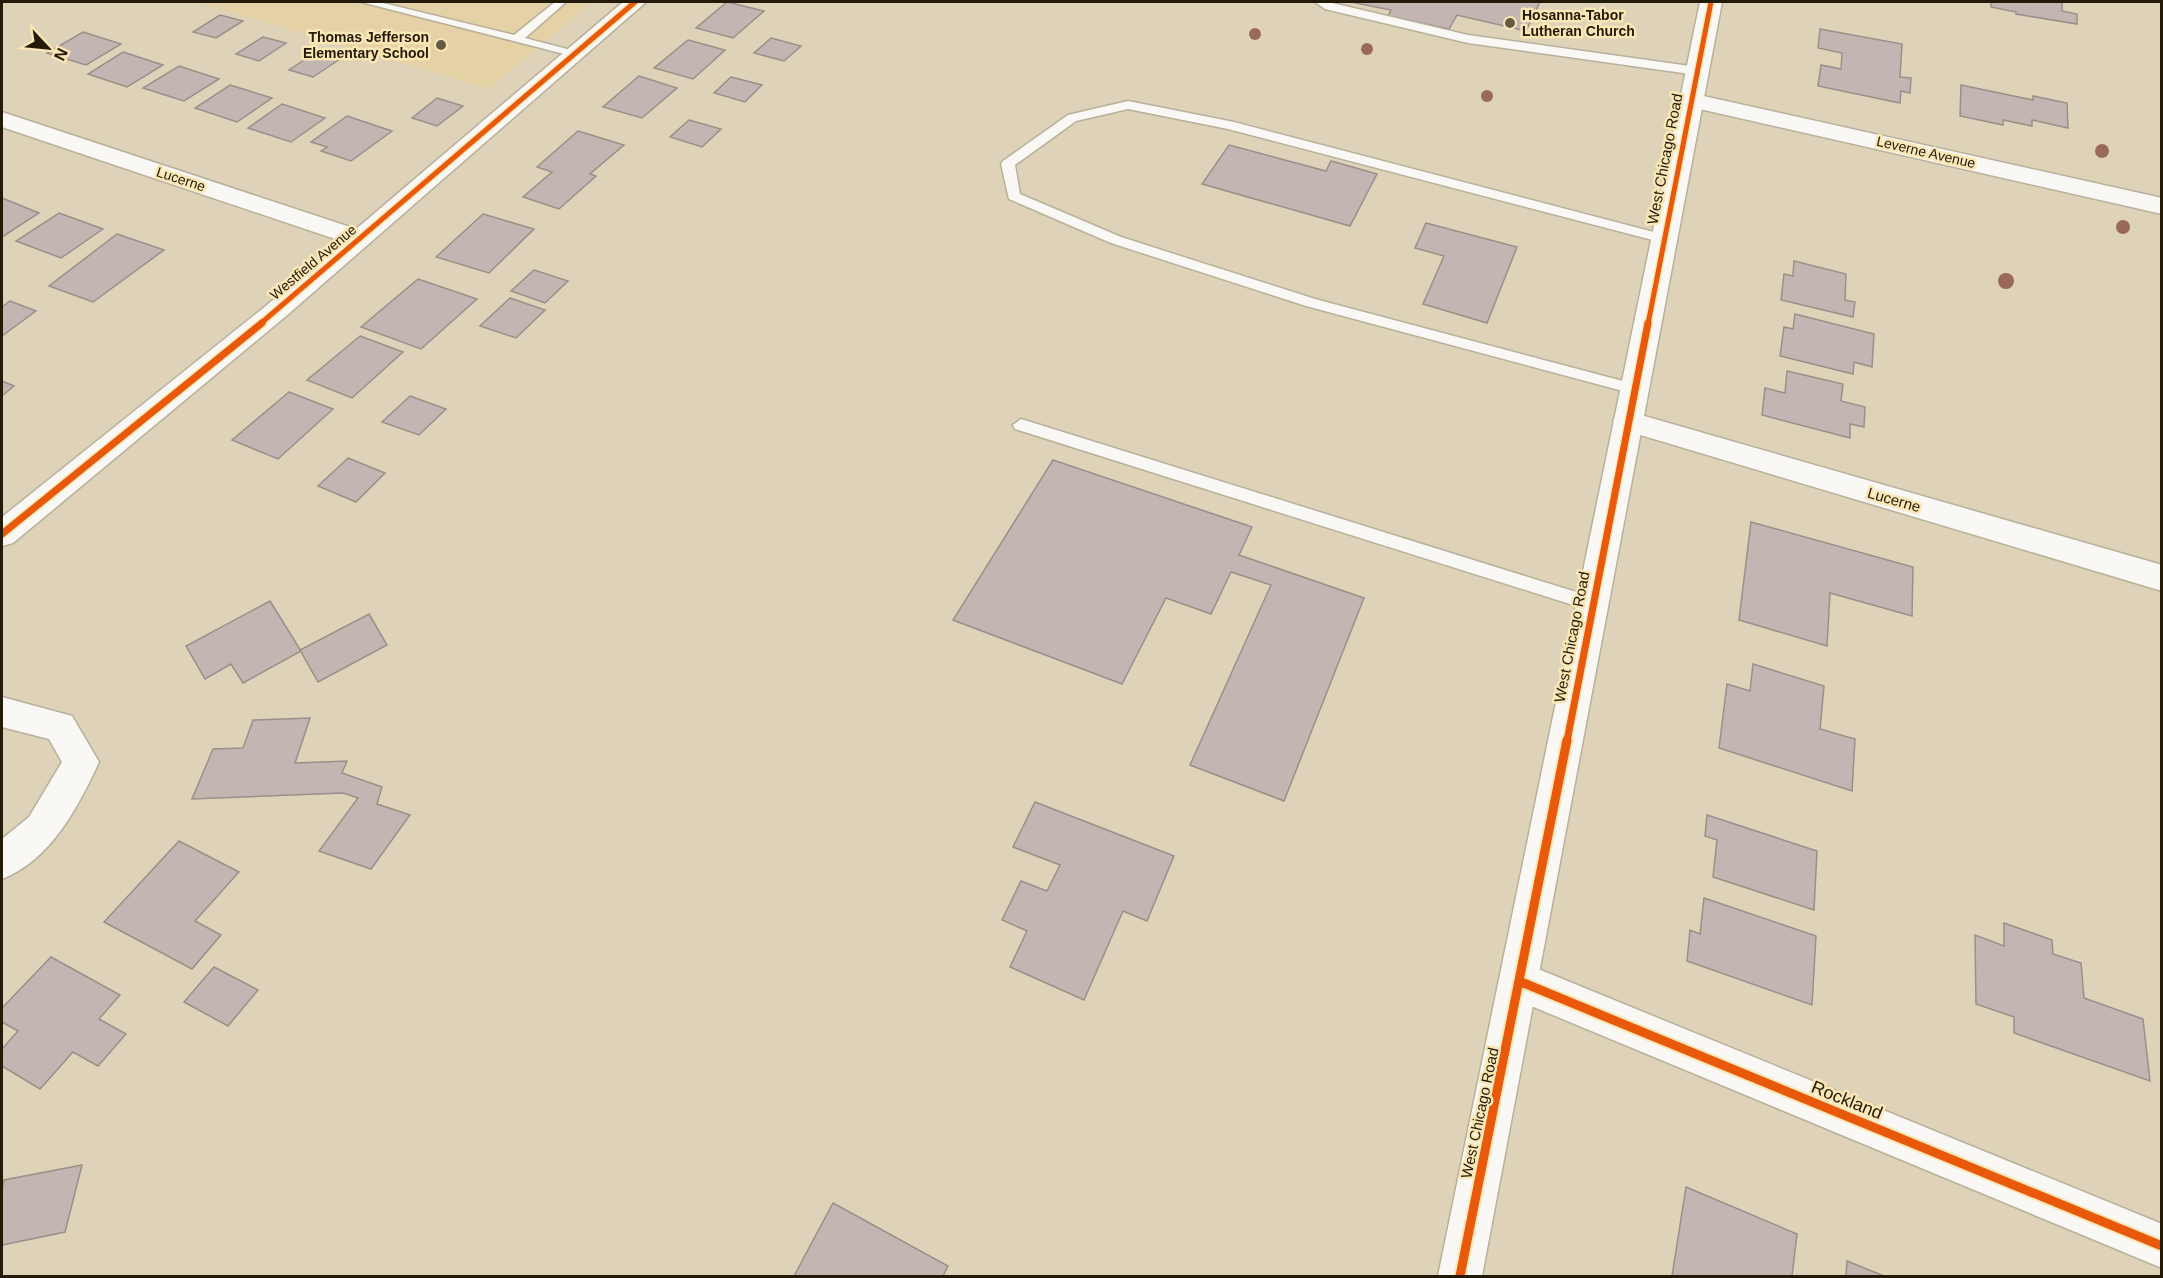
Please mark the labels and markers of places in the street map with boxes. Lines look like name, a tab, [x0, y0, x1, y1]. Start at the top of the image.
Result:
place label: Hosanna-Tabor Lutheran Church	[1522, 7, 1635, 39]
marker: Hosanna-Tabor Lutheran Church	[1503, 16, 1517, 30]
place label: Thomas Jefferson Elementary School	[303, 29, 429, 61]
marker: Thomas Jefferson Elementary School	[434, 38, 448, 52]

